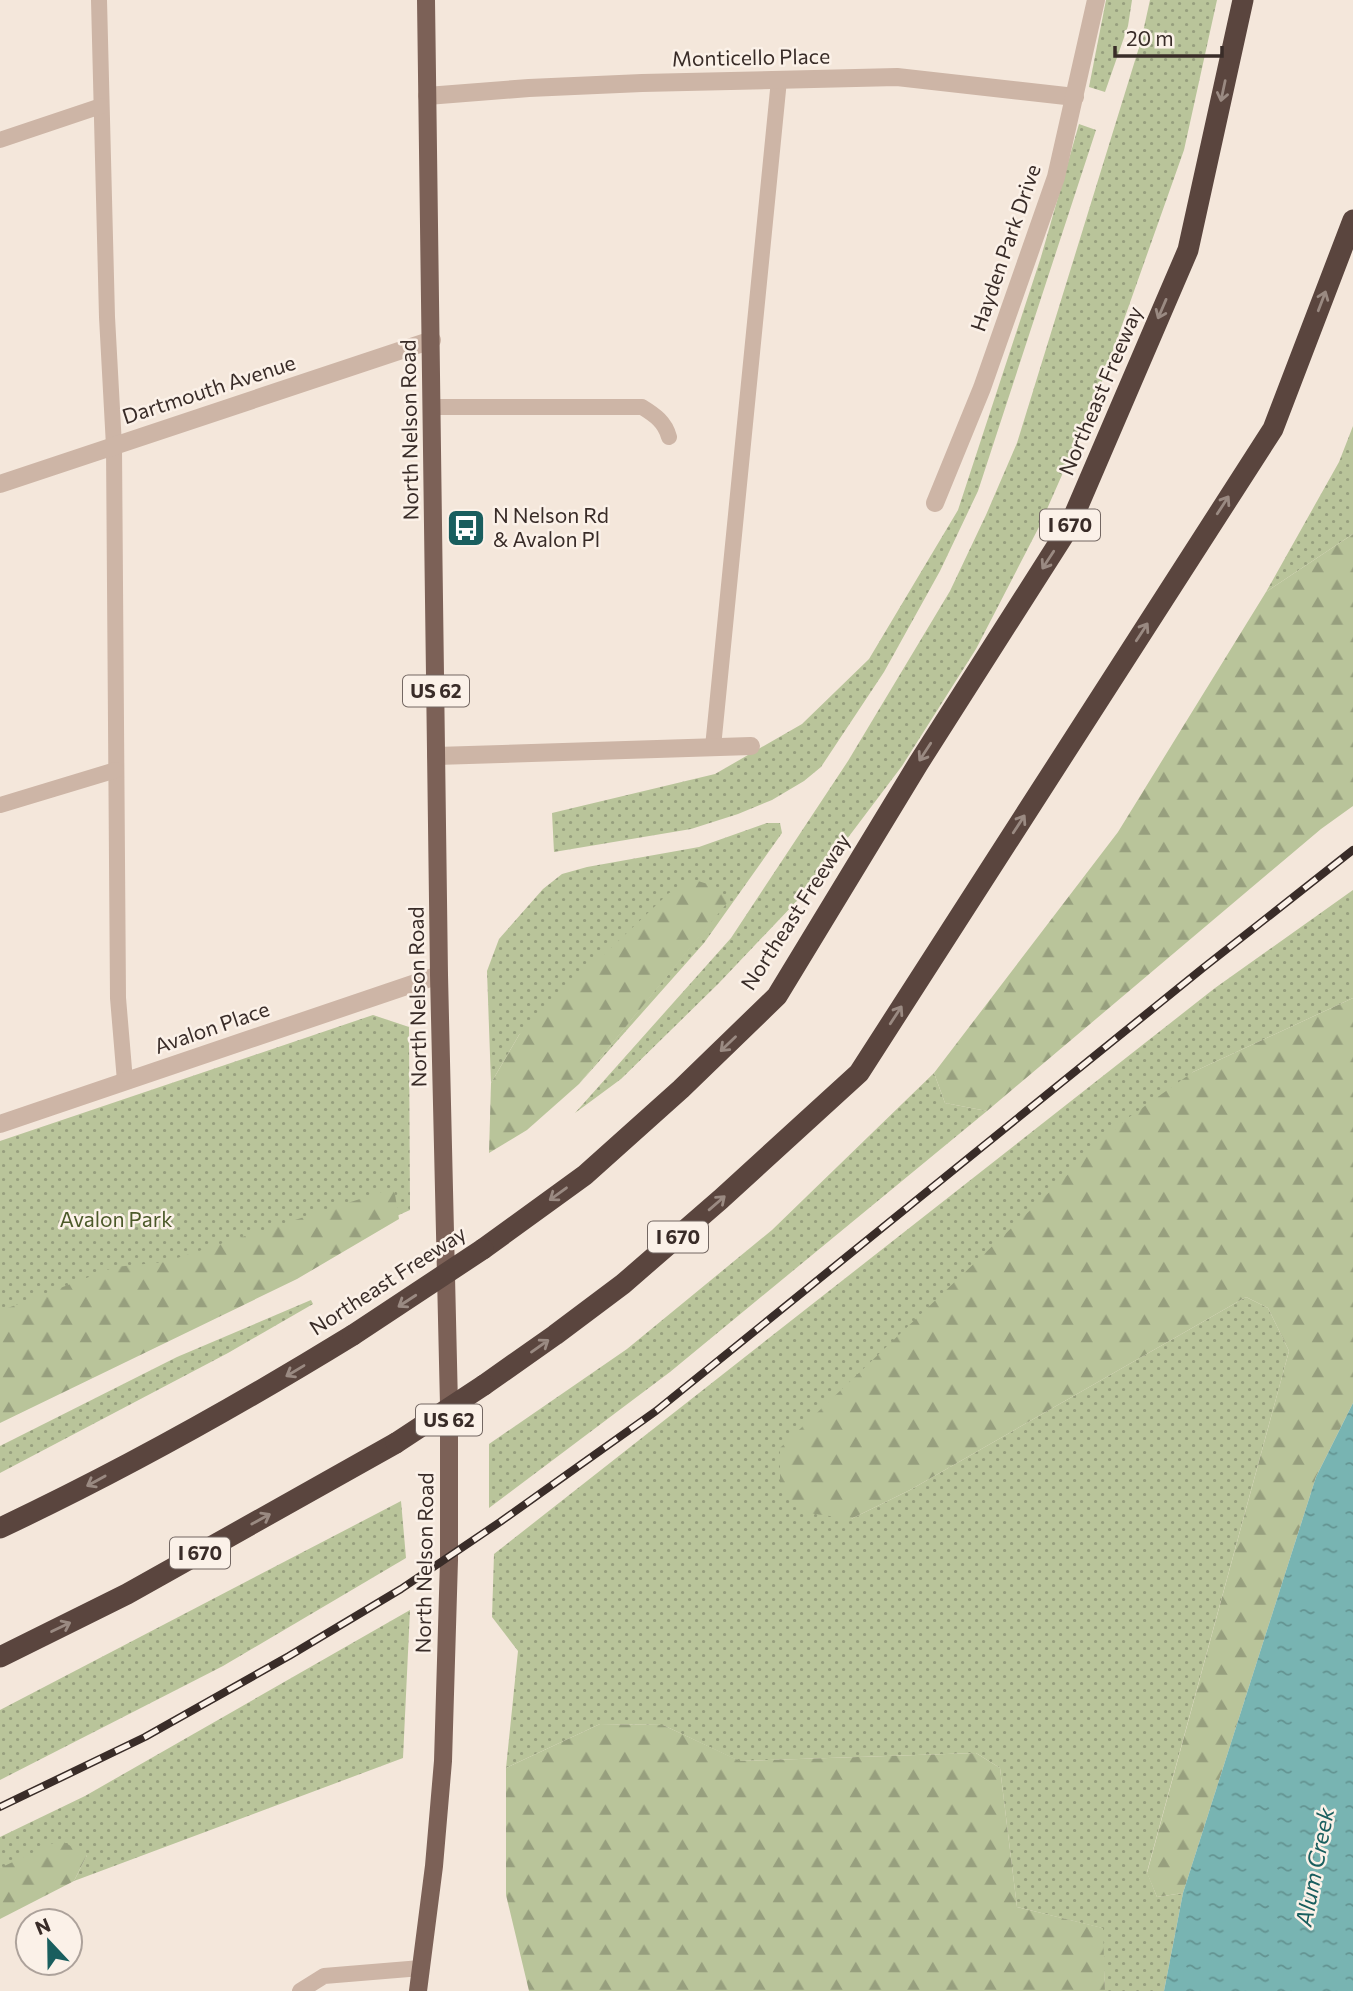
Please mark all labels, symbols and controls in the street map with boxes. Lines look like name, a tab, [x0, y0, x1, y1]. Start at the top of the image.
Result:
scale bar	[1115, 14, 1222, 58]
text: 20 m	[1126, 25, 1174, 50]
street label: Monticello Place	[672, 43, 830, 70]
one-way arrow	[1215, 79, 1229, 102]
street label: Hayden Park Drive	[964, 161, 1045, 334]
one-way arrow	[1316, 291, 1329, 312]
one-way arrow	[1155, 298, 1168, 319]
street label: Northeast Freeway	[1053, 302, 1147, 479]
street label: North Nelson Road	[394, 339, 423, 521]
street label: Dartmouth Avenue	[119, 349, 298, 428]
one-way arrow	[1216, 496, 1231, 515]
place label: N Nelson Rd & Avalon Pl	[493, 502, 609, 551]
bus stop icon: N Nelson Rd & Avalon Pl	[445, 507, 487, 549]
road number: I 670	[1040, 510, 1100, 540]
one-way arrow	[1041, 550, 1055, 570]
one-way arrow	[1135, 623, 1149, 643]
road number: US 62	[403, 676, 469, 706]
one-way arrow	[918, 741, 932, 761]
one-way arrow	[1012, 815, 1026, 834]
street label: Northeast Freeway	[735, 828, 855, 994]
street label: North Nelson Road	[402, 906, 431, 1088]
street label: Avalon Place	[151, 995, 272, 1058]
one-way arrow	[889, 1006, 903, 1026]
one-way arrow	[720, 1035, 737, 1052]
one-way arrow	[549, 1187, 568, 1202]
one-way arrow	[708, 1195, 726, 1211]
park label: Avalon Park	[59, 1206, 173, 1231]
street label: Northeast Freeway	[304, 1220, 470, 1340]
road number: I 670	[648, 1222, 708, 1252]
one-way arrow	[397, 1294, 417, 1308]
one-way arrow	[530, 1339, 549, 1353]
one-way arrow	[286, 1364, 306, 1378]
road number: US 62	[416, 1404, 482, 1436]
street label: North Nelson Road	[409, 1472, 438, 1654]
one-way arrow	[87, 1475, 107, 1489]
one-way arrow	[251, 1512, 271, 1526]
road number: I 670	[170, 1538, 230, 1568]
one-way arrow	[50, 1619, 71, 1633]
water label: Alum Creek	[1289, 1805, 1339, 1930]
north arrow	[14, 1907, 84, 1977]
text: N	[32, 1912, 53, 1939]

